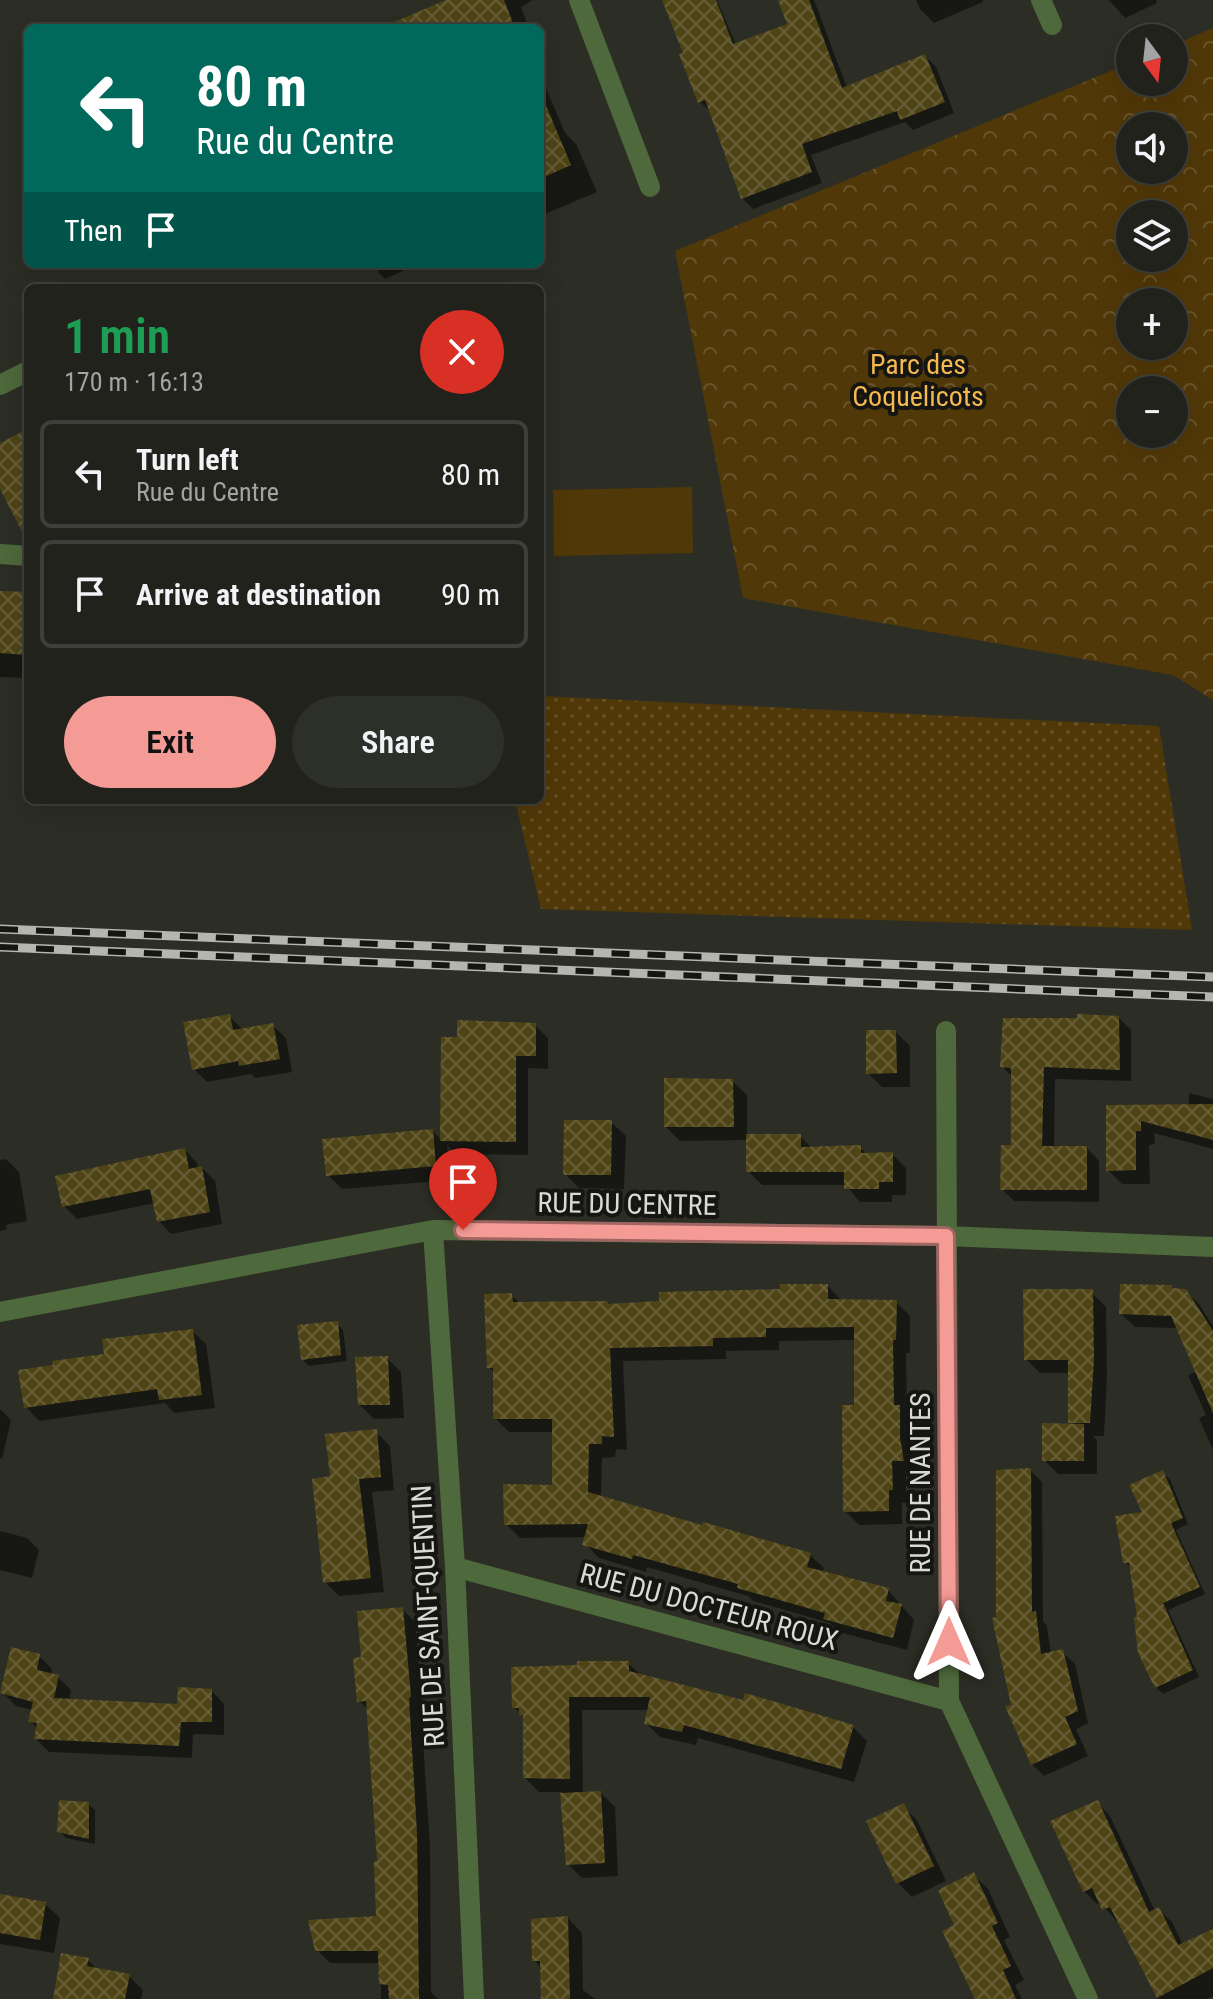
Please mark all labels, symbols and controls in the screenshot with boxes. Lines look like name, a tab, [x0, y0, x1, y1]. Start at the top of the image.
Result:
north arrow	[1116, 24, 1188, 96]
map controls	[1116, 24, 1188, 448]
text: 80 m	[196, 54, 307, 120]
icon: left	[64, 56, 168, 160]
button: sound	[1116, 112, 1188, 184]
text: Rue du Centre	[196, 121, 394, 163]
button: layers	[1116, 200, 1188, 272]
icon: arrive	[139, 208, 183, 252]
text: Then	[64, 213, 123, 248]
button: +	[1116, 288, 1188, 360]
text: 1 min	[64, 308, 170, 365]
button: close	[420, 310, 504, 394]
park label: Parc des Coquelicots	[852, 348, 984, 413]
text: 170 m · 16:13	[64, 367, 204, 397]
button: −	[1116, 376, 1188, 448]
text: Turn left	[136, 442, 239, 477]
icon: left	[68, 452, 112, 496]
text: 80 m	[441, 457, 500, 492]
text: Rue du Centre	[136, 477, 279, 507]
icon: arrive	[68, 572, 112, 616]
text: Arrive at destination	[136, 577, 381, 612]
text: 90 m	[441, 577, 500, 612]
button: Exit	[64, 696, 276, 788]
button: Share	[292, 696, 504, 788]
pin	[429, 1148, 497, 1230]
icon: arrive	[441, 1160, 485, 1204]
street label: RUE DU CENTRE	[537, 1186, 717, 1222]
street label: RUE DE NANTES	[904, 1393, 937, 1573]
street label: RUE DE SAINT-QUENTIN	[405, 1484, 451, 1748]
street label: RUE DU DOCTEUR ROUX	[576, 1557, 842, 1657]
position arrow	[907, 1600, 991, 1684]

